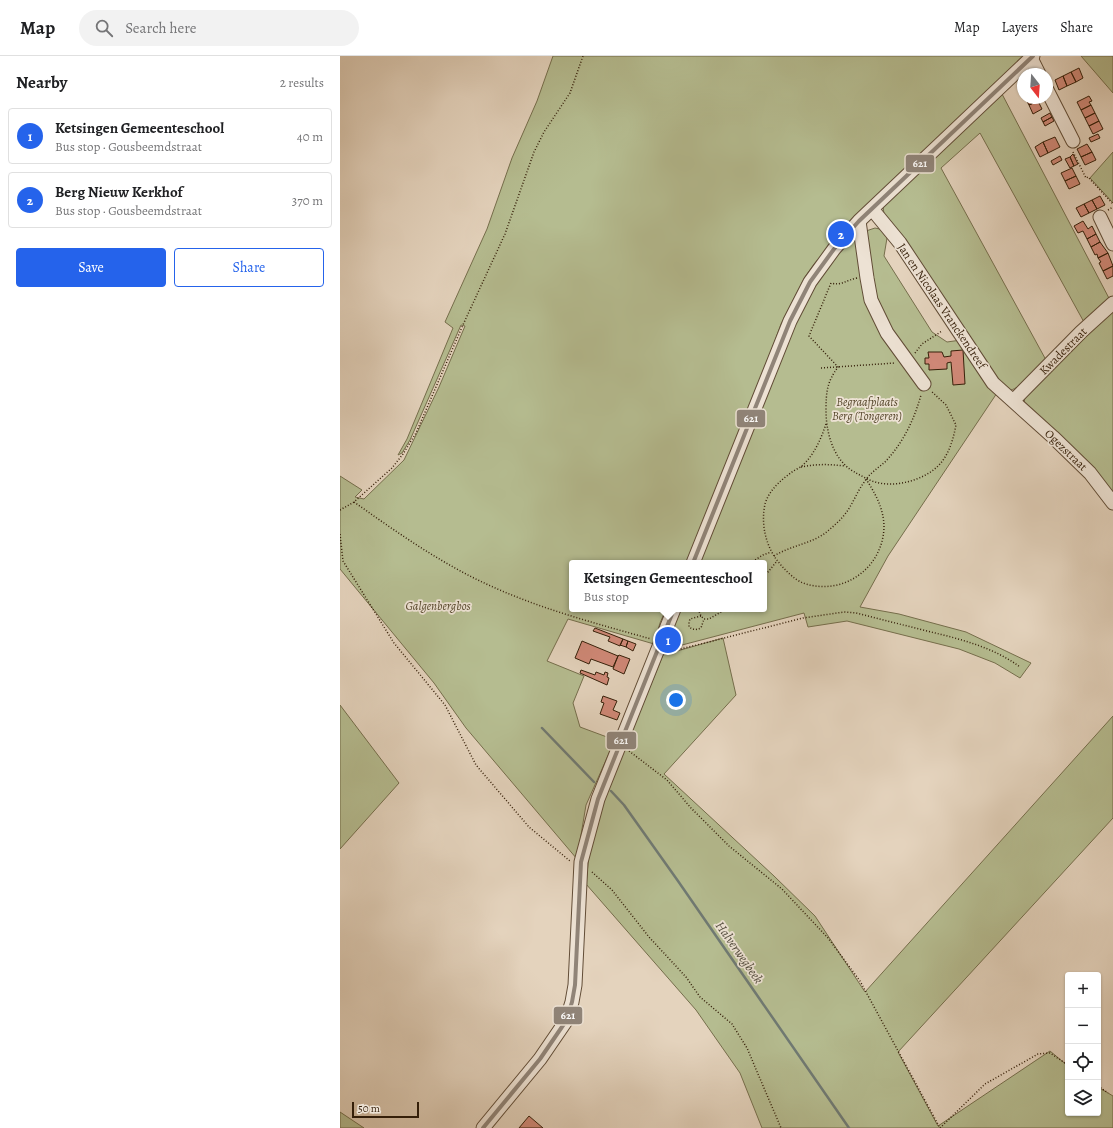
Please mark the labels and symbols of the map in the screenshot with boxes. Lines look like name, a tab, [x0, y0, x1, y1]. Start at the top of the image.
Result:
north arrow	[1017, 68, 1053, 104]
line badge: 621	[905, 154, 935, 173]
text: 621	[913, 156, 927, 171]
pin: 2	[828, 219, 854, 249]
street label: Jan en Nicolaas Vranckendreef	[894, 240, 991, 374]
street label: Kwadestraat	[1036, 324, 1090, 378]
park label: Begraafplaats Berg (Tongeren)	[832, 394, 902, 424]
line badge: 621	[736, 409, 766, 428]
text: 621	[744, 411, 758, 426]
street label: Ogezstraat	[1041, 426, 1091, 474]
park label: Galgenbergbos	[405, 598, 471, 614]
pin: 1	[655, 625, 681, 655]
your location	[666, 690, 686, 710]
line badge: 621	[606, 731, 637, 750]
text: 621	[614, 733, 628, 748]
water label: Halverwegbeek	[712, 918, 767, 987]
line badge: 621	[553, 1006, 583, 1025]
text: 621	[561, 1008, 575, 1023]
scale bar	[352, 1100, 419, 1119]

